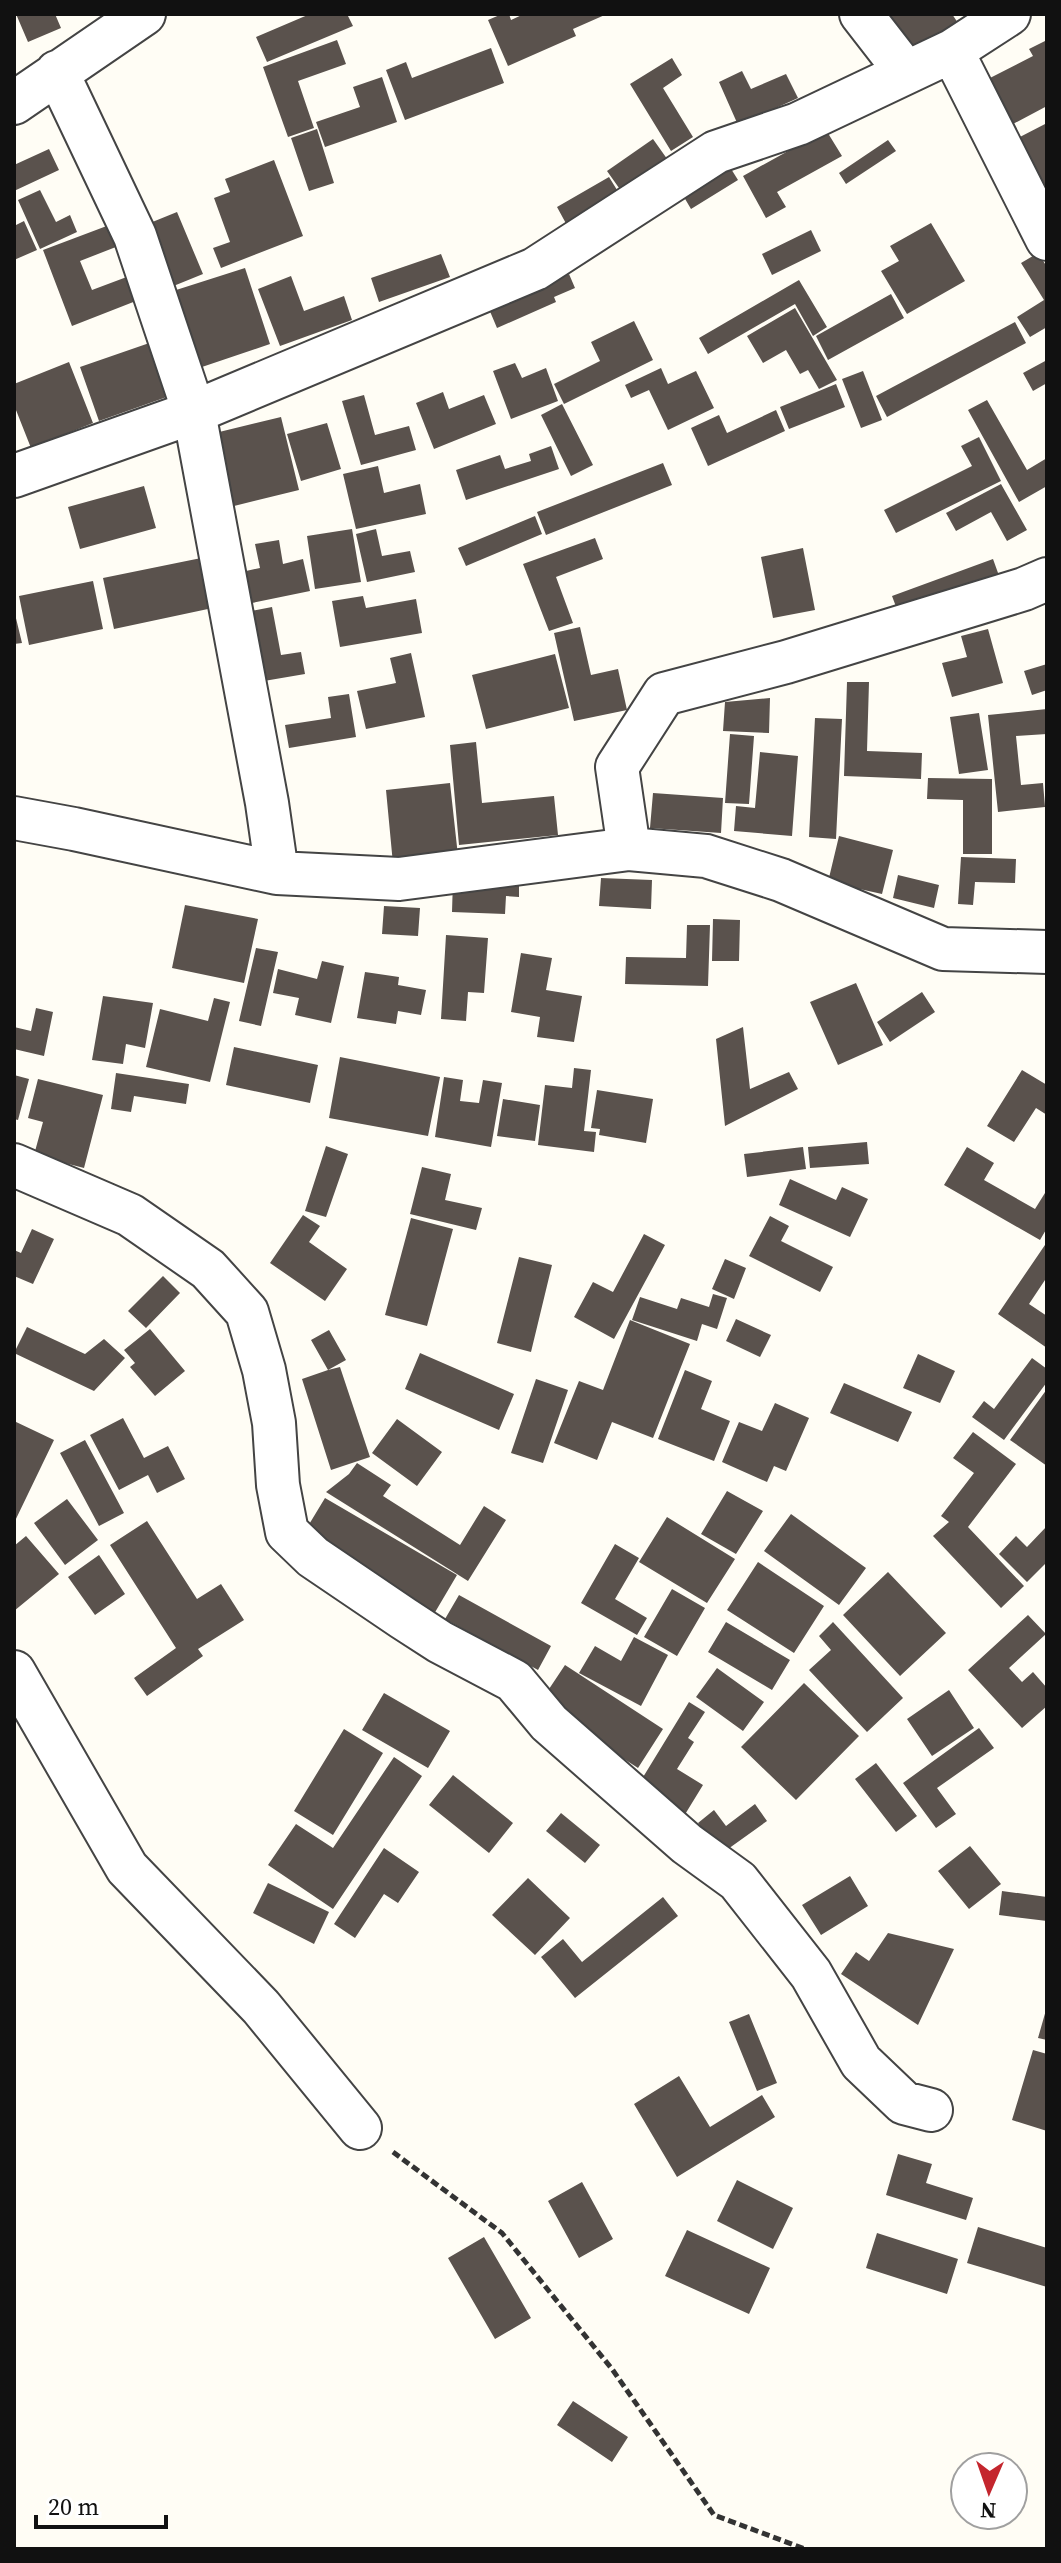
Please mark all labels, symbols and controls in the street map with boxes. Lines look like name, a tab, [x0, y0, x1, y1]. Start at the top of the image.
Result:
north arrow	[949, 2451, 1029, 2531]
scale bar	[36, 2479, 166, 2529]
text: 20 m	[48, 2490, 99, 2523]
text: N	[980, 2496, 997, 2526]

